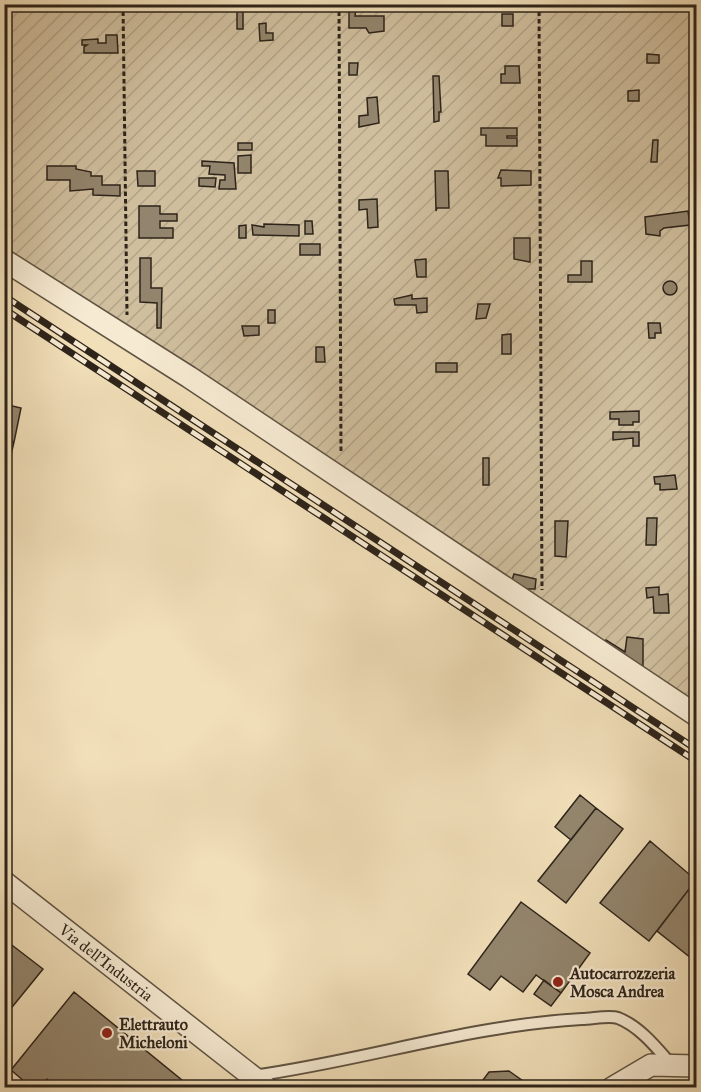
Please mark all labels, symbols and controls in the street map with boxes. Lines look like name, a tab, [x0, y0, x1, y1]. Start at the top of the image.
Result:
street label: Via dell'Industria	[55, 919, 157, 1005]
place label: Autocarrozzeria Mosca Andrea	[569, 964, 676, 1001]
marker: Autocarrozzeria Mosca Andrea	[551, 975, 565, 989]
place label: Elettrauto Micheloni	[119, 1015, 188, 1052]
marker: Elettrauto Micheloni	[100, 1026, 114, 1040]

